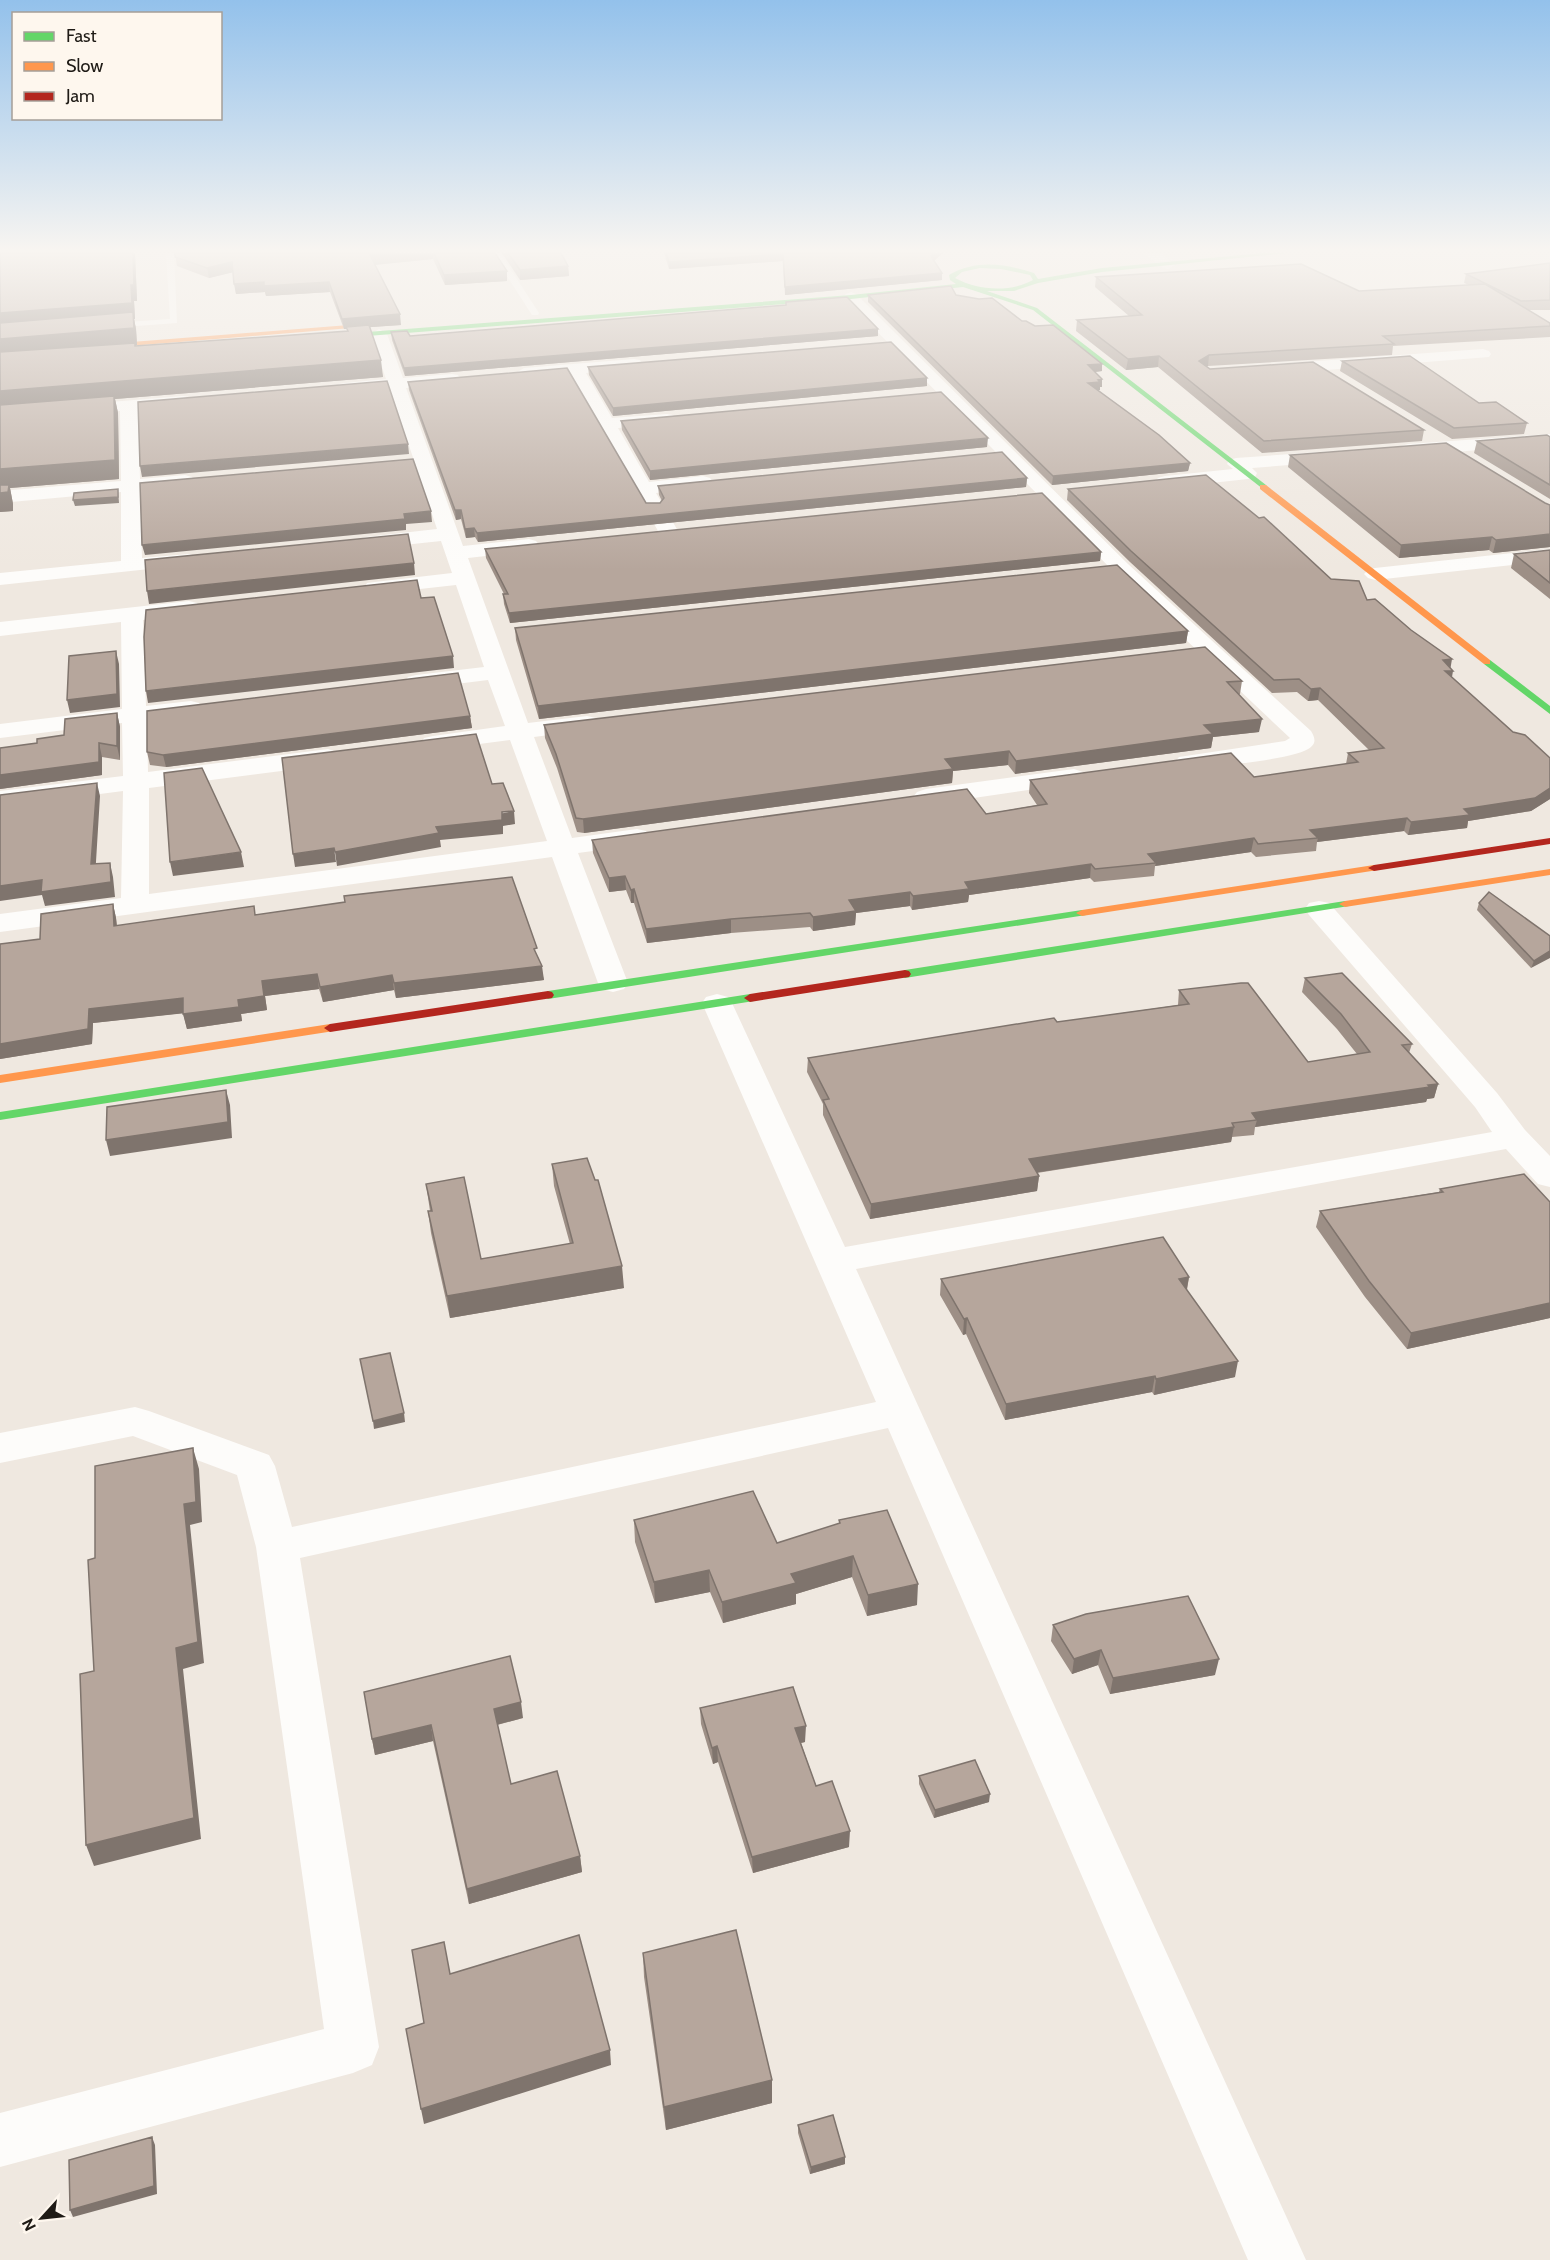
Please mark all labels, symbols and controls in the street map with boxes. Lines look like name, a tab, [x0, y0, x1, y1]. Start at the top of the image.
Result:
legend	[12, 12, 222, 120]
text: Fast	[66, 25, 97, 47]
text: Slow	[66, 55, 103, 77]
text: Jam	[65, 85, 95, 107]
north arrow	[12, 2188, 72, 2248]
text: N	[18, 2215, 40, 2234]

